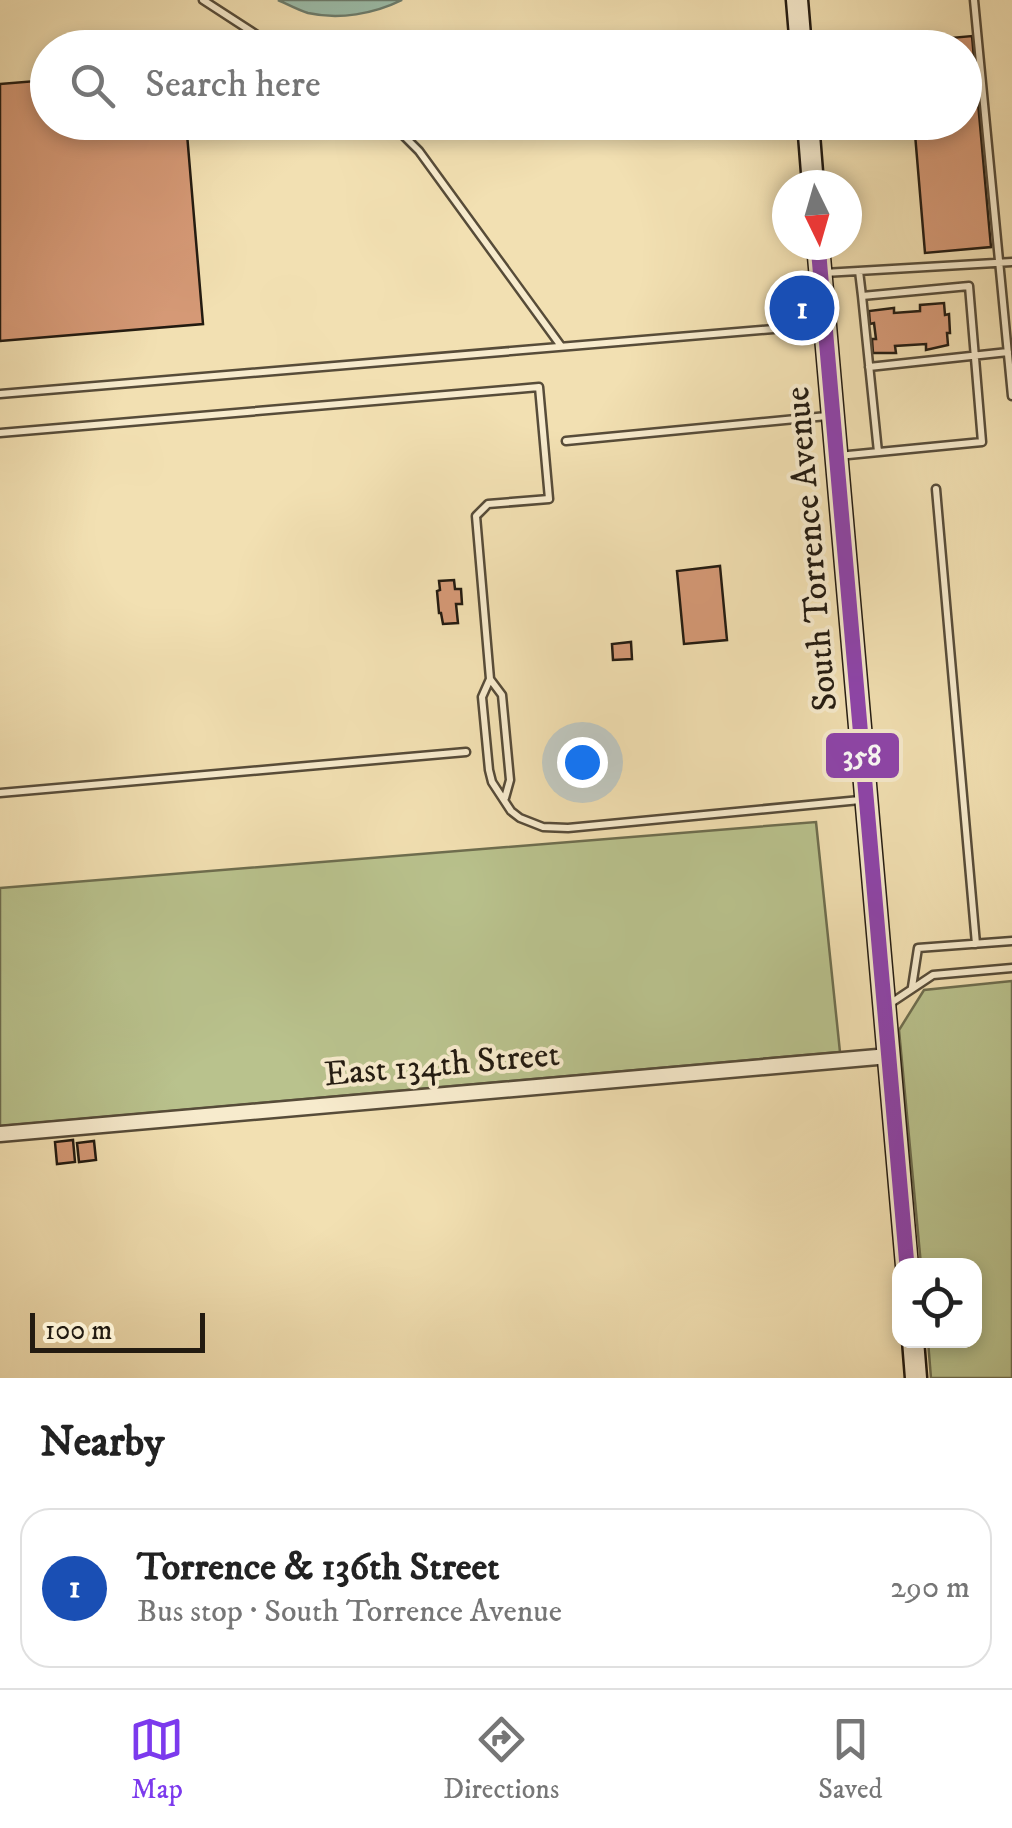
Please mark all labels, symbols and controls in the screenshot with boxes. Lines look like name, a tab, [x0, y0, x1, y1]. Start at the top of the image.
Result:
search box	[30, 30, 982, 140]
icon: search	[65, 58, 120, 113]
text: Search here	[145, 61, 321, 109]
north arrow	[772, 170, 862, 260]
pin: 1	[770, 270, 834, 346]
street label: South Torrence Avenue	[776, 385, 848, 713]
line badge: 358	[824, 731, 901, 780]
your location	[557, 737, 608, 788]
text: 358	[843, 739, 881, 774]
street label: East 134th Street	[323, 1033, 561, 1097]
map controls	[892, 1258, 982, 1348]
button: locate	[892, 1258, 982, 1348]
scale bar	[30, 1308, 205, 1352]
text: 100 m	[45, 1313, 112, 1348]
text: Nearby	[40, 1417, 164, 1469]
text: Torrence & 136th Street	[137, 1544, 499, 1592]
text: 1	[69, 1568, 80, 1608]
text: 290 m	[890, 1568, 970, 1608]
text: Bus stop · South Torrence Avenue	[137, 1592, 562, 1632]
tab: Map	[129, 1712, 184, 1807]
tab: Directions	[443, 1712, 559, 1807]
tab: Saved	[818, 1712, 883, 1807]

